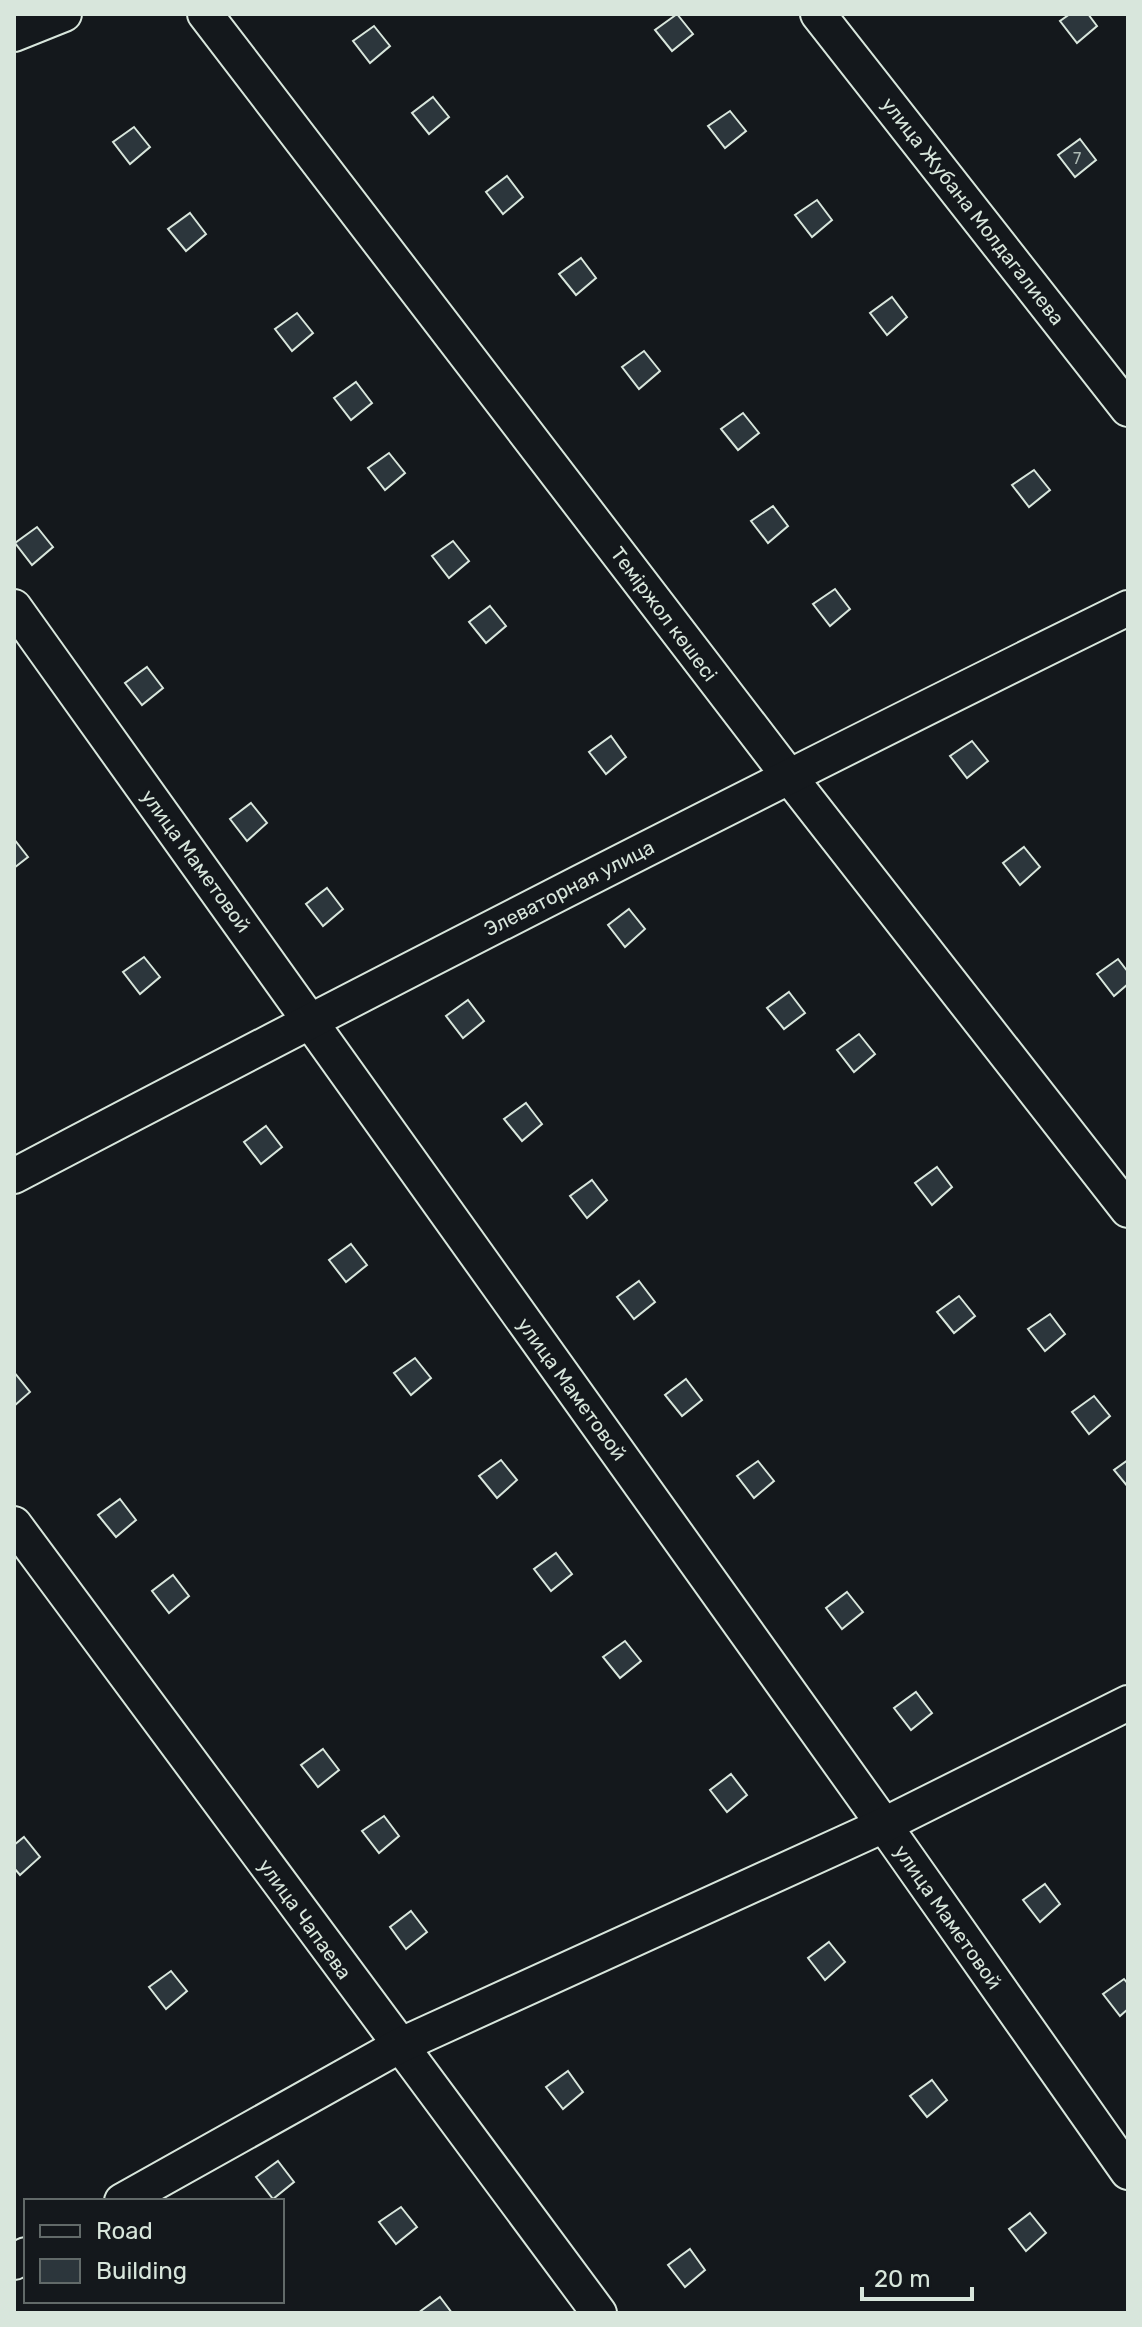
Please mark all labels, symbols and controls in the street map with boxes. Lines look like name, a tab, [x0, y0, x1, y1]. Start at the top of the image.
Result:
street label: улица Жубана Молдагалиева	[877, 92, 1069, 330]
house number: 7	[1073, 149, 1081, 168]
street label: Теміржол көшесі	[606, 542, 722, 686]
street label: улица Маметовой	[136, 785, 256, 937]
street label: Элеваторная улица	[480, 835, 658, 941]
street label: улица Маметовой	[512, 1313, 632, 1465]
street label: улица Маметовой	[889, 1840, 1007, 1994]
street label: улица Чапаева	[253, 1854, 357, 1984]
legend	[24, 2199, 284, 2303]
text: Road	[96, 2217, 153, 2245]
scale bar	[862, 2251, 972, 2301]
text: Building	[96, 2257, 187, 2285]
text: 20 m	[874, 2265, 931, 2293]

